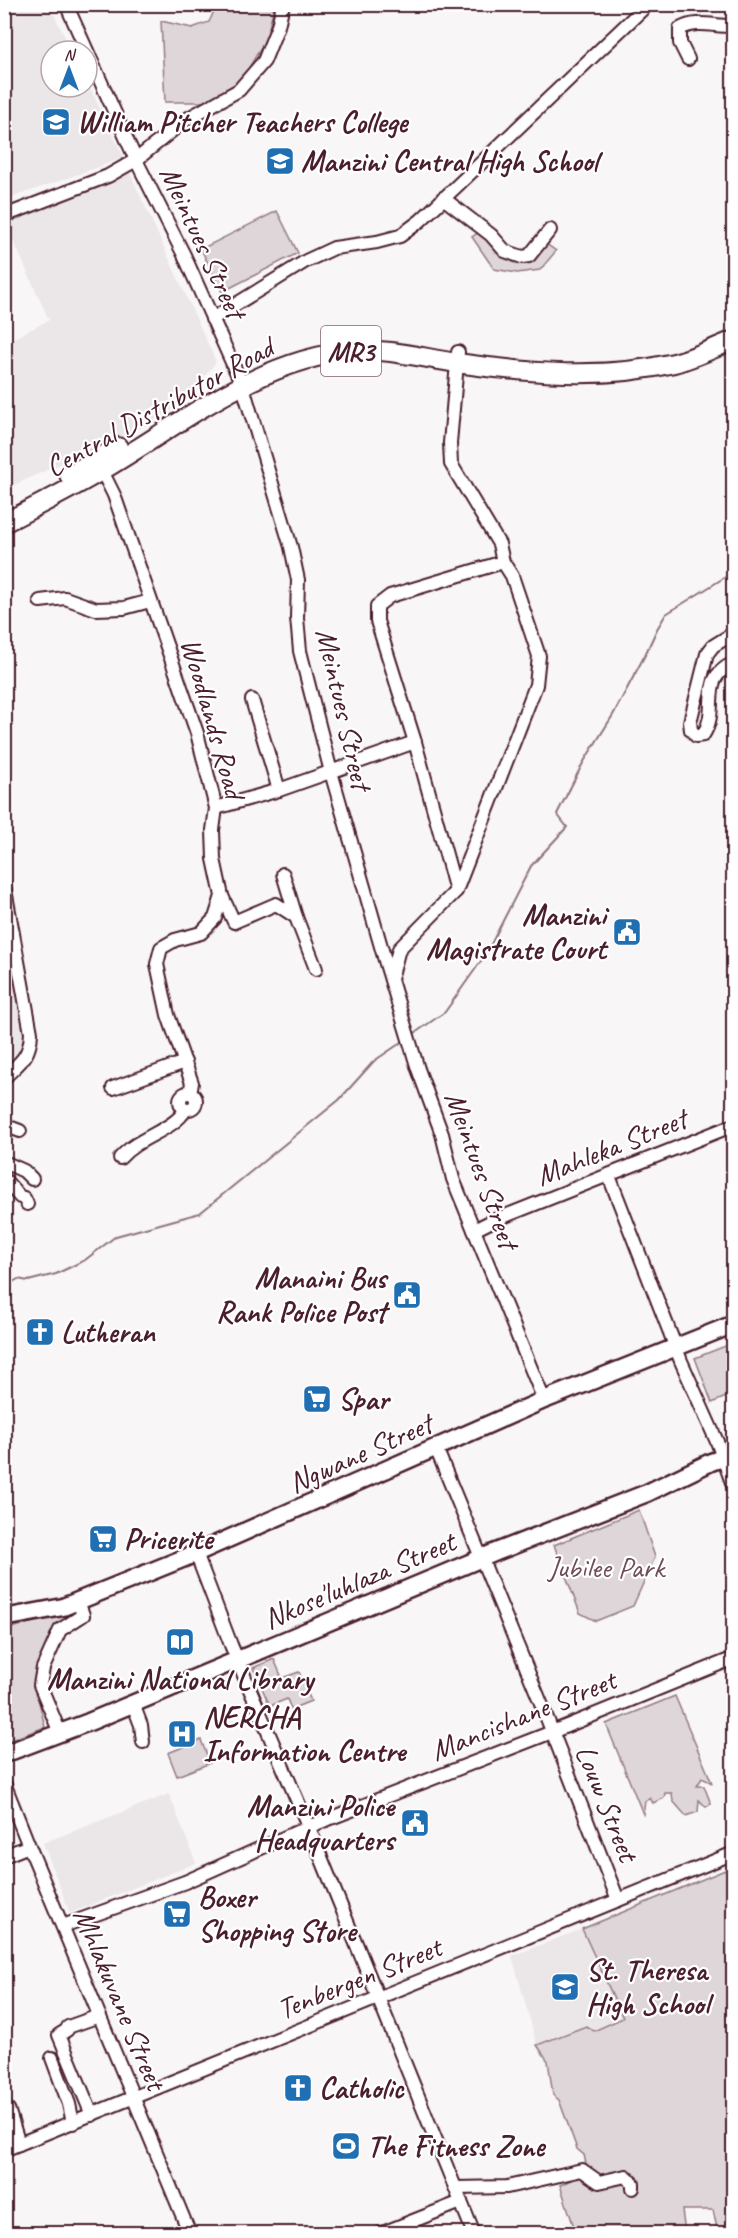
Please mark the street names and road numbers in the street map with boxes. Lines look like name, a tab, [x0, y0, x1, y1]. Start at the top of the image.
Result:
street label: Meintues Street	[151, 160, 257, 328]
road number: MR3	[321, 326, 381, 376]
street label: Central Distributor Road	[38, 327, 283, 485]
street label: Meintues Street	[307, 625, 382, 797]
street label: Woodlands Road	[172, 633, 255, 807]
street label: Meintues Street	[436, 1086, 529, 1257]
street label: Mahleka Street	[530, 1098, 696, 1194]
street label: Ngwane Street	[282, 1403, 442, 1502]
street label: Nkose'luhlaza Street	[257, 1521, 463, 1637]
street label: Mancishane Street	[425, 1660, 624, 1769]
street label: Louw Street	[567, 1739, 649, 1870]
street label: Mhlakuvane Street	[65, 1903, 176, 2098]
street label: Tenbergen Street	[271, 1927, 450, 2028]

